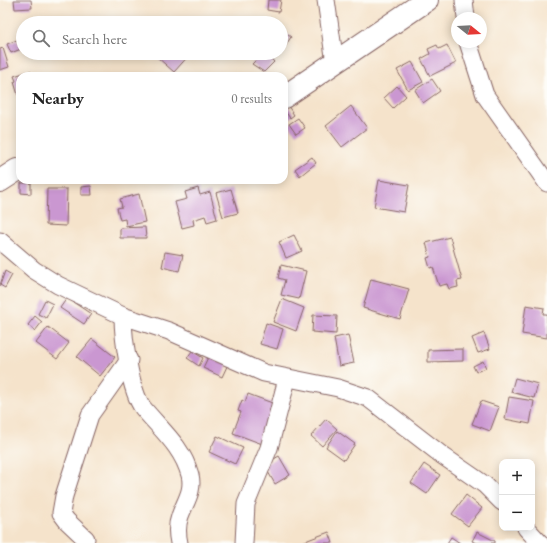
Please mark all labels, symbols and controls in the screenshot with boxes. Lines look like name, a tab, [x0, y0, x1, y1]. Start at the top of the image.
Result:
north arrow	[451, 12, 487, 48]
search box	[16, 16, 288, 60]
icon: search	[30, 27, 52, 49]
text: Search here	[62, 29, 127, 48]
text: Nearby	[32, 87, 84, 109]
text: 0 results	[231, 90, 272, 107]
map controls	[499, 459, 535, 531]
button: +	[499, 459, 535, 495]
button: −	[499, 495, 535, 531]

